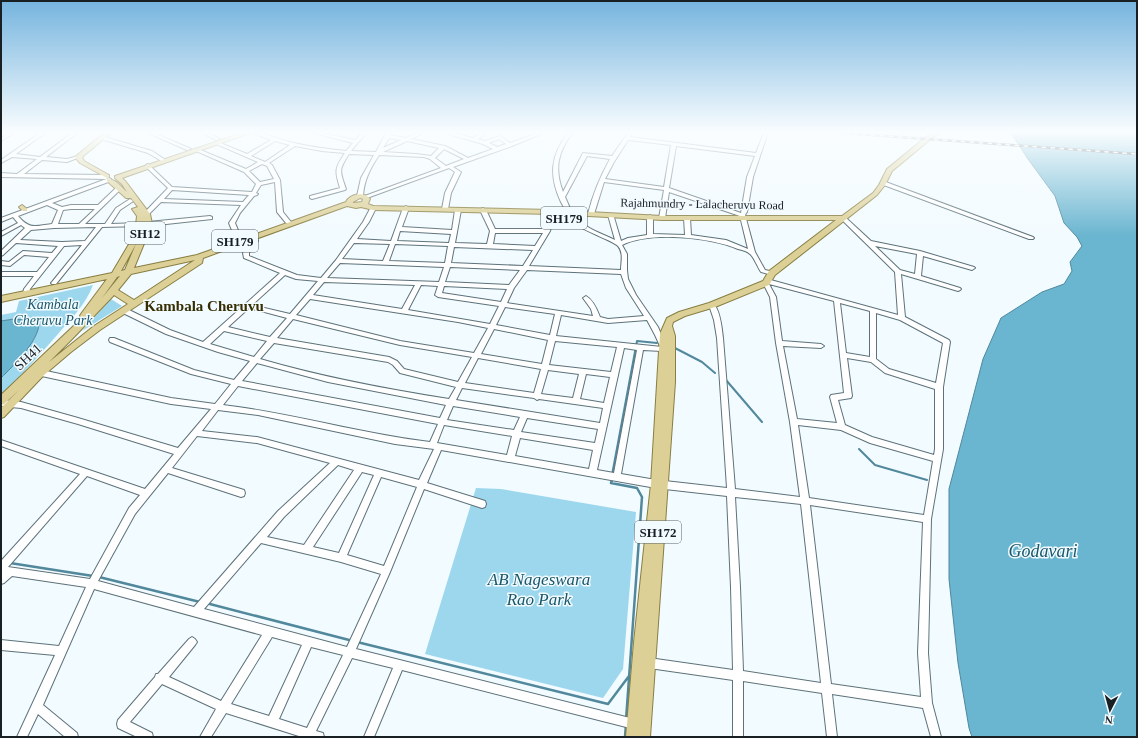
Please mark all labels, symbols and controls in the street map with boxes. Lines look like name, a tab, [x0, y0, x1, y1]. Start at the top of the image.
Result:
street label: Rajahmundry - Lalacheruvu Road	[620, 196, 784, 212]
road number: SH179	[541, 207, 587, 229]
road number: SH12	[125, 222, 165, 244]
road number: SH179	[212, 230, 258, 252]
park label: Kambala Cheruvu Park	[14, 297, 93, 328]
district label: Kambala Cheruvu	[144, 298, 264, 314]
street label: SH41	[11, 341, 45, 373]
road number: SH172	[635, 521, 681, 543]
water label: Godavari	[1009, 541, 1078, 561]
park label: AB Nageswara Rao Park	[487, 570, 590, 609]
north arrow	[1090, 690, 1130, 730]
text: N	[1104, 714, 1114, 726]

